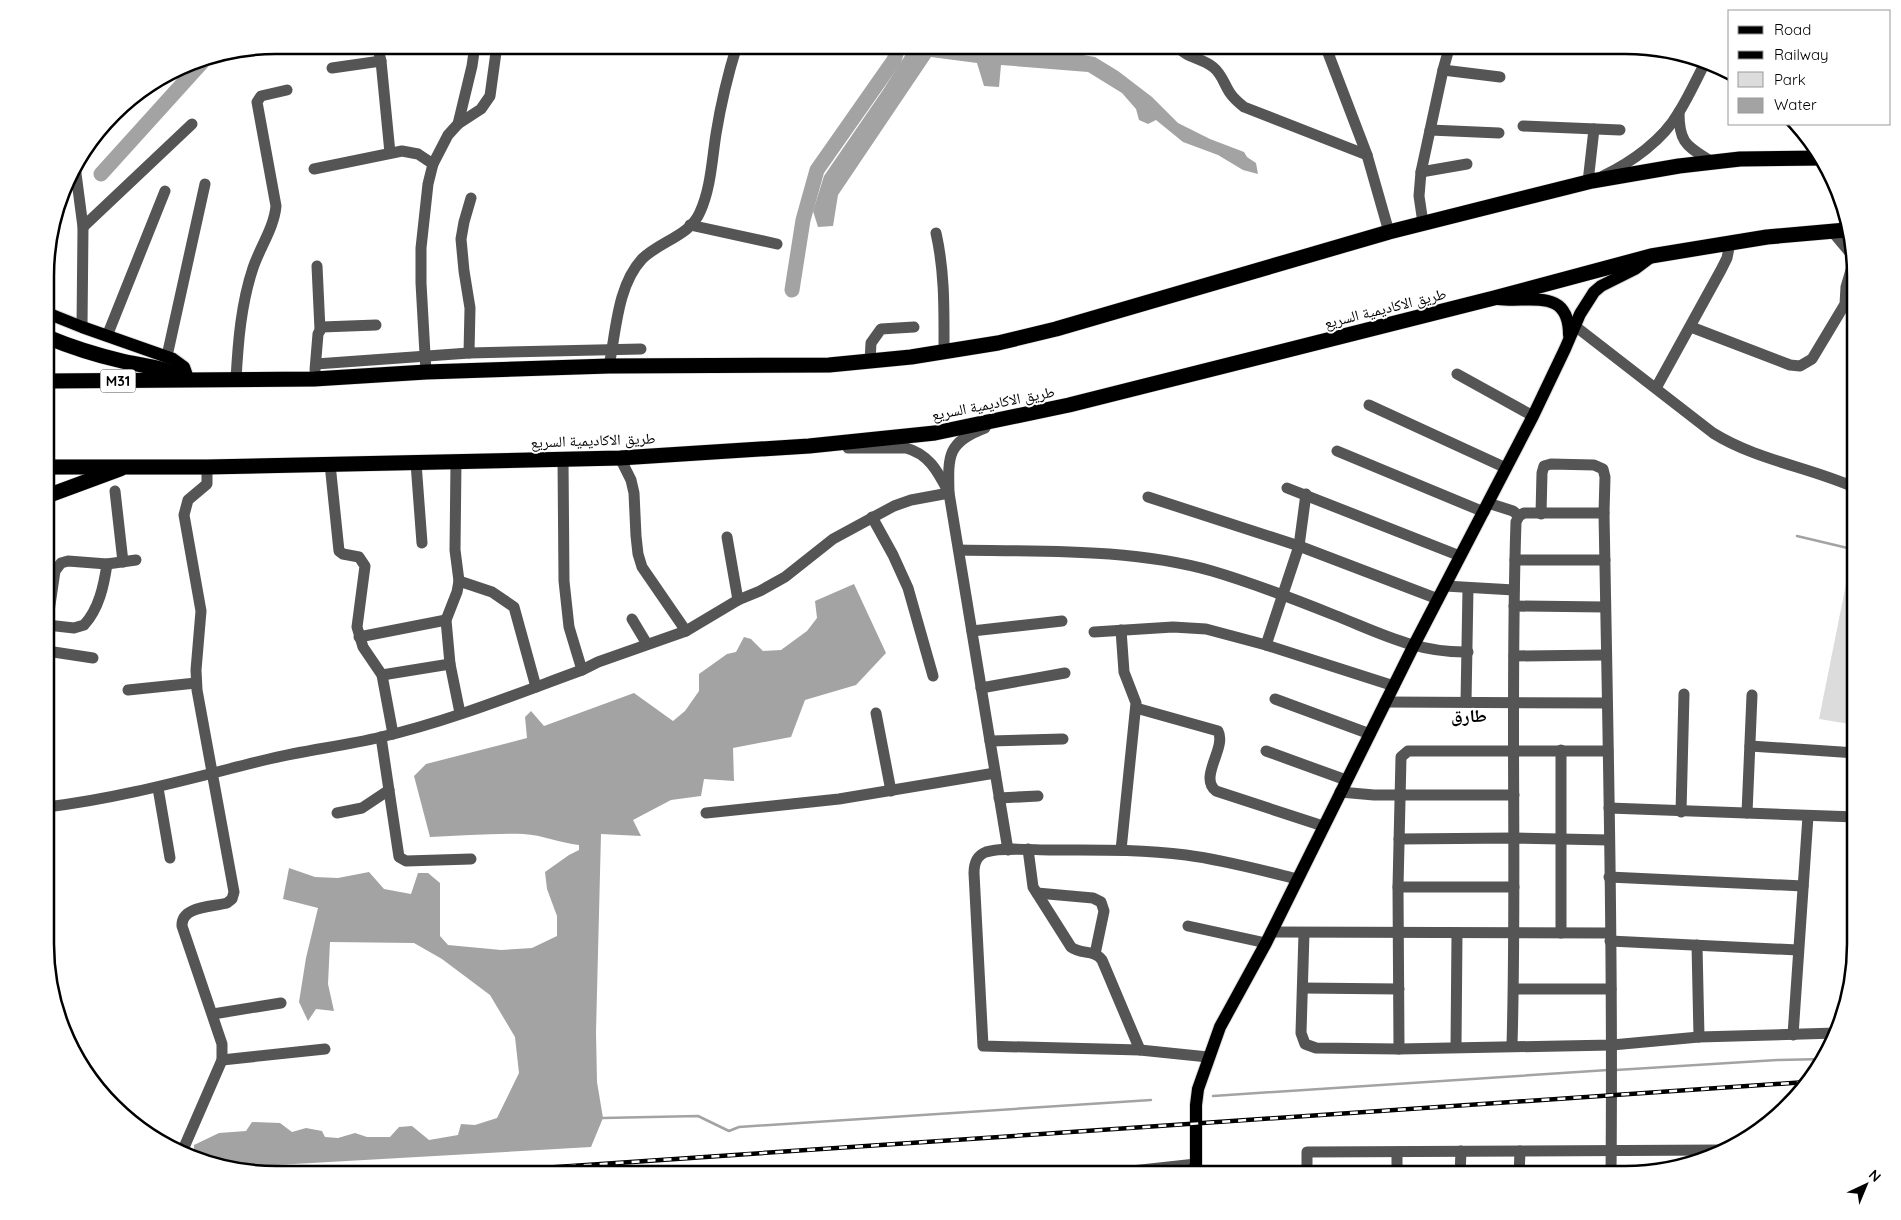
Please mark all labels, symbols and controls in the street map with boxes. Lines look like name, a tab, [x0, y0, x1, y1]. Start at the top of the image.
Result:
legend	[1728, 10, 1891, 125]
text: Road	[1774, 20, 1811, 39]
text: Railway	[1774, 45, 1829, 64]
text: Park	[1774, 70, 1806, 89]
text: Water	[1774, 95, 1817, 114]
street label: طريق الاكاديمية السريع	[1322, 284, 1448, 333]
road number: M31	[100, 370, 136, 392]
street label: طريق الاكاديمية السريع	[930, 382, 1056, 425]
street label: طريق الاكاديمية السريع	[530, 428, 656, 453]
district label: طارق	[1451, 704, 1487, 727]
north arrow	[1841, 1160, 1891, 1210]
text: N	[1865, 1166, 1885, 1186]

